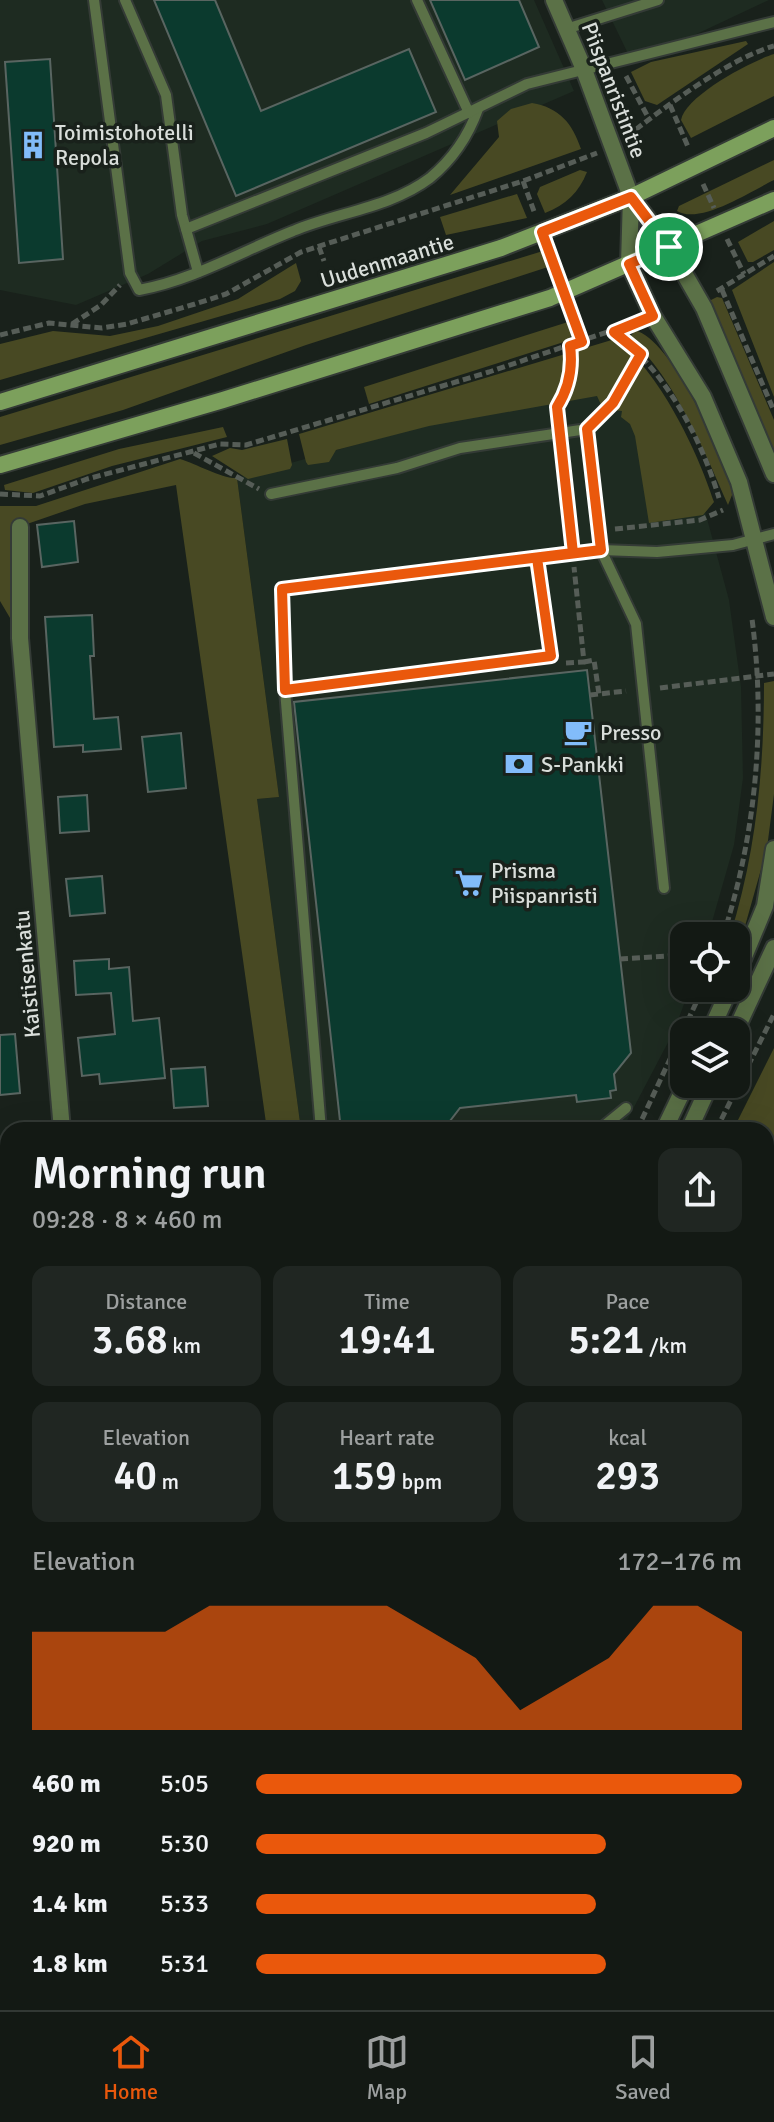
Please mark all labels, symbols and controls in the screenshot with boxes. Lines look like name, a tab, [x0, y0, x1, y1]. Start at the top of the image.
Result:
street label: Piispanristintie	[576, 18, 652, 162]
place label: Toimistohotelli Repola	[55, 119, 194, 171]
building icon: Toimistohotelli Repola	[18, 130, 48, 160]
pin	[635, 213, 703, 281]
icon: arrive	[647, 225, 691, 269]
street label: Uudenmaantie	[317, 228, 457, 294]
cafe icon: Presso	[563, 717, 593, 747]
place label: Presso	[600, 719, 662, 746]
bank icon: S-Pankki	[504, 749, 534, 779]
place label: S-Pankki	[541, 751, 624, 778]
place label: Prisma Piispanristi	[491, 857, 598, 909]
supermarket icon: Prisma Piispanristi	[454, 868, 484, 898]
street label: Kaistisenkatu	[8, 909, 46, 1039]
map controls	[670, 922, 750, 1098]
button: locate	[670, 922, 750, 1002]
button: layers	[670, 1018, 750, 1098]
text: Morning run	[32, 1147, 267, 1201]
button: share	[658, 1148, 742, 1232]
text: 09:28 · 8 × 460 m	[32, 1204, 223, 1236]
text: Distance	[105, 1288, 187, 1315]
text: Time	[364, 1288, 410, 1315]
text: Pace	[606, 1288, 650, 1315]
text: 3.68	[92, 1315, 168, 1365]
text: 19:41	[338, 1315, 436, 1365]
text: 5:21	[568, 1315, 644, 1365]
text: km	[168, 1332, 201, 1359]
text: /km	[644, 1332, 687, 1359]
text: Elevation	[103, 1424, 190, 1451]
text: Heart rate	[339, 1424, 435, 1451]
text: kcal	[608, 1424, 647, 1451]
text: 40	[114, 1451, 157, 1501]
text: 159	[332, 1451, 397, 1501]
text: 293	[595, 1451, 660, 1501]
text: m	[157, 1468, 179, 1495]
text: bpm	[397, 1468, 442, 1495]
text: Elevation	[32, 1546, 136, 1578]
text: 172–176 m	[618, 1546, 742, 1578]
text: 460 m	[32, 1768, 101, 1800]
text: 5:05	[160, 1768, 209, 1800]
text: 920 m	[32, 1828, 101, 1860]
text: 5:30	[160, 1828, 209, 1860]
text: 1.4 km	[32, 1888, 108, 1920]
text: 5:33	[160, 1888, 209, 1920]
text: 1.8 km	[32, 1948, 108, 1980]
text: 5:31	[160, 1948, 209, 1980]
tab: Home	[103, 2030, 158, 2105]
tab: Map	[365, 2030, 409, 2105]
tab: Saved	[615, 2030, 671, 2105]

